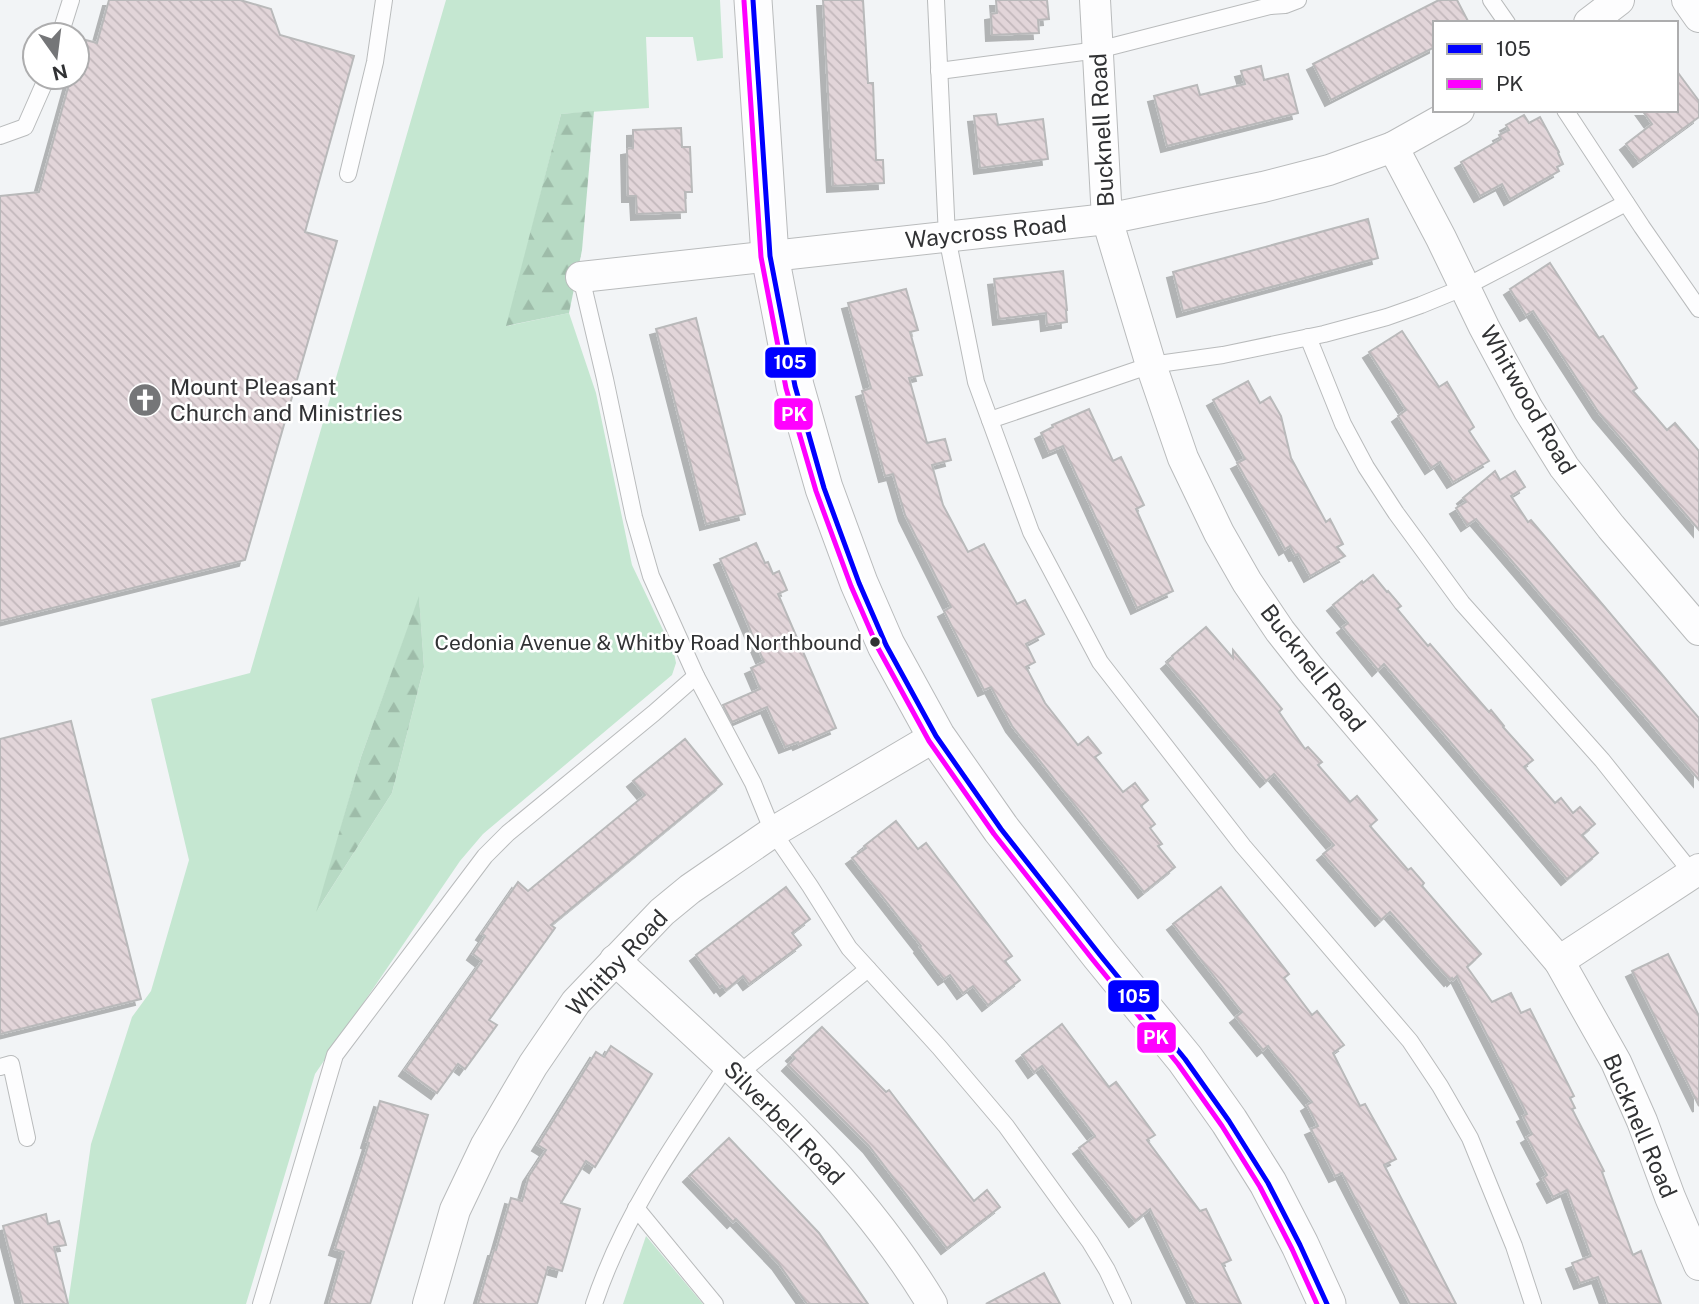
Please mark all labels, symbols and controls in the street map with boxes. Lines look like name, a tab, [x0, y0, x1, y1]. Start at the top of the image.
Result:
north arrow	[21, 21, 91, 91]
legend	[1433, 21, 1678, 112]
text: 105	[1496, 36, 1531, 61]
street label: Bucknell Road	[1084, 52, 1119, 208]
text: N	[50, 60, 70, 85]
text: PK	[1496, 71, 1524, 96]
street label: Waycross Road	[904, 210, 1068, 253]
street label: Whitwood Road	[1475, 321, 1582, 479]
line badge: 105	[764, 346, 817, 379]
text: 105	[773, 351, 807, 373]
place label: Mount Pleasant Church and Ministries	[170, 373, 403, 426]
church icon: Mount Pleasant Church and Ministries	[126, 381, 164, 419]
line badge: PK	[773, 397, 814, 431]
text: PK	[781, 403, 807, 425]
street label: Bucknell Road	[1255, 599, 1371, 737]
place label: Cedonia Avenue & Whitby Road Northbound	[435, 630, 862, 655]
marker: Cedonia Avenue & Whitby Road Northbound	[868, 635, 882, 649]
street label: Whitby Road	[560, 904, 673, 1021]
line badge: 105	[1107, 979, 1160, 1013]
text: 105	[1117, 985, 1151, 1007]
line badge: PK	[1136, 1021, 1177, 1054]
text: PK	[1143, 1026, 1169, 1048]
street label: Bucknell Road	[1598, 1050, 1683, 1202]
street label: Silverbell Road	[719, 1055, 850, 1190]

